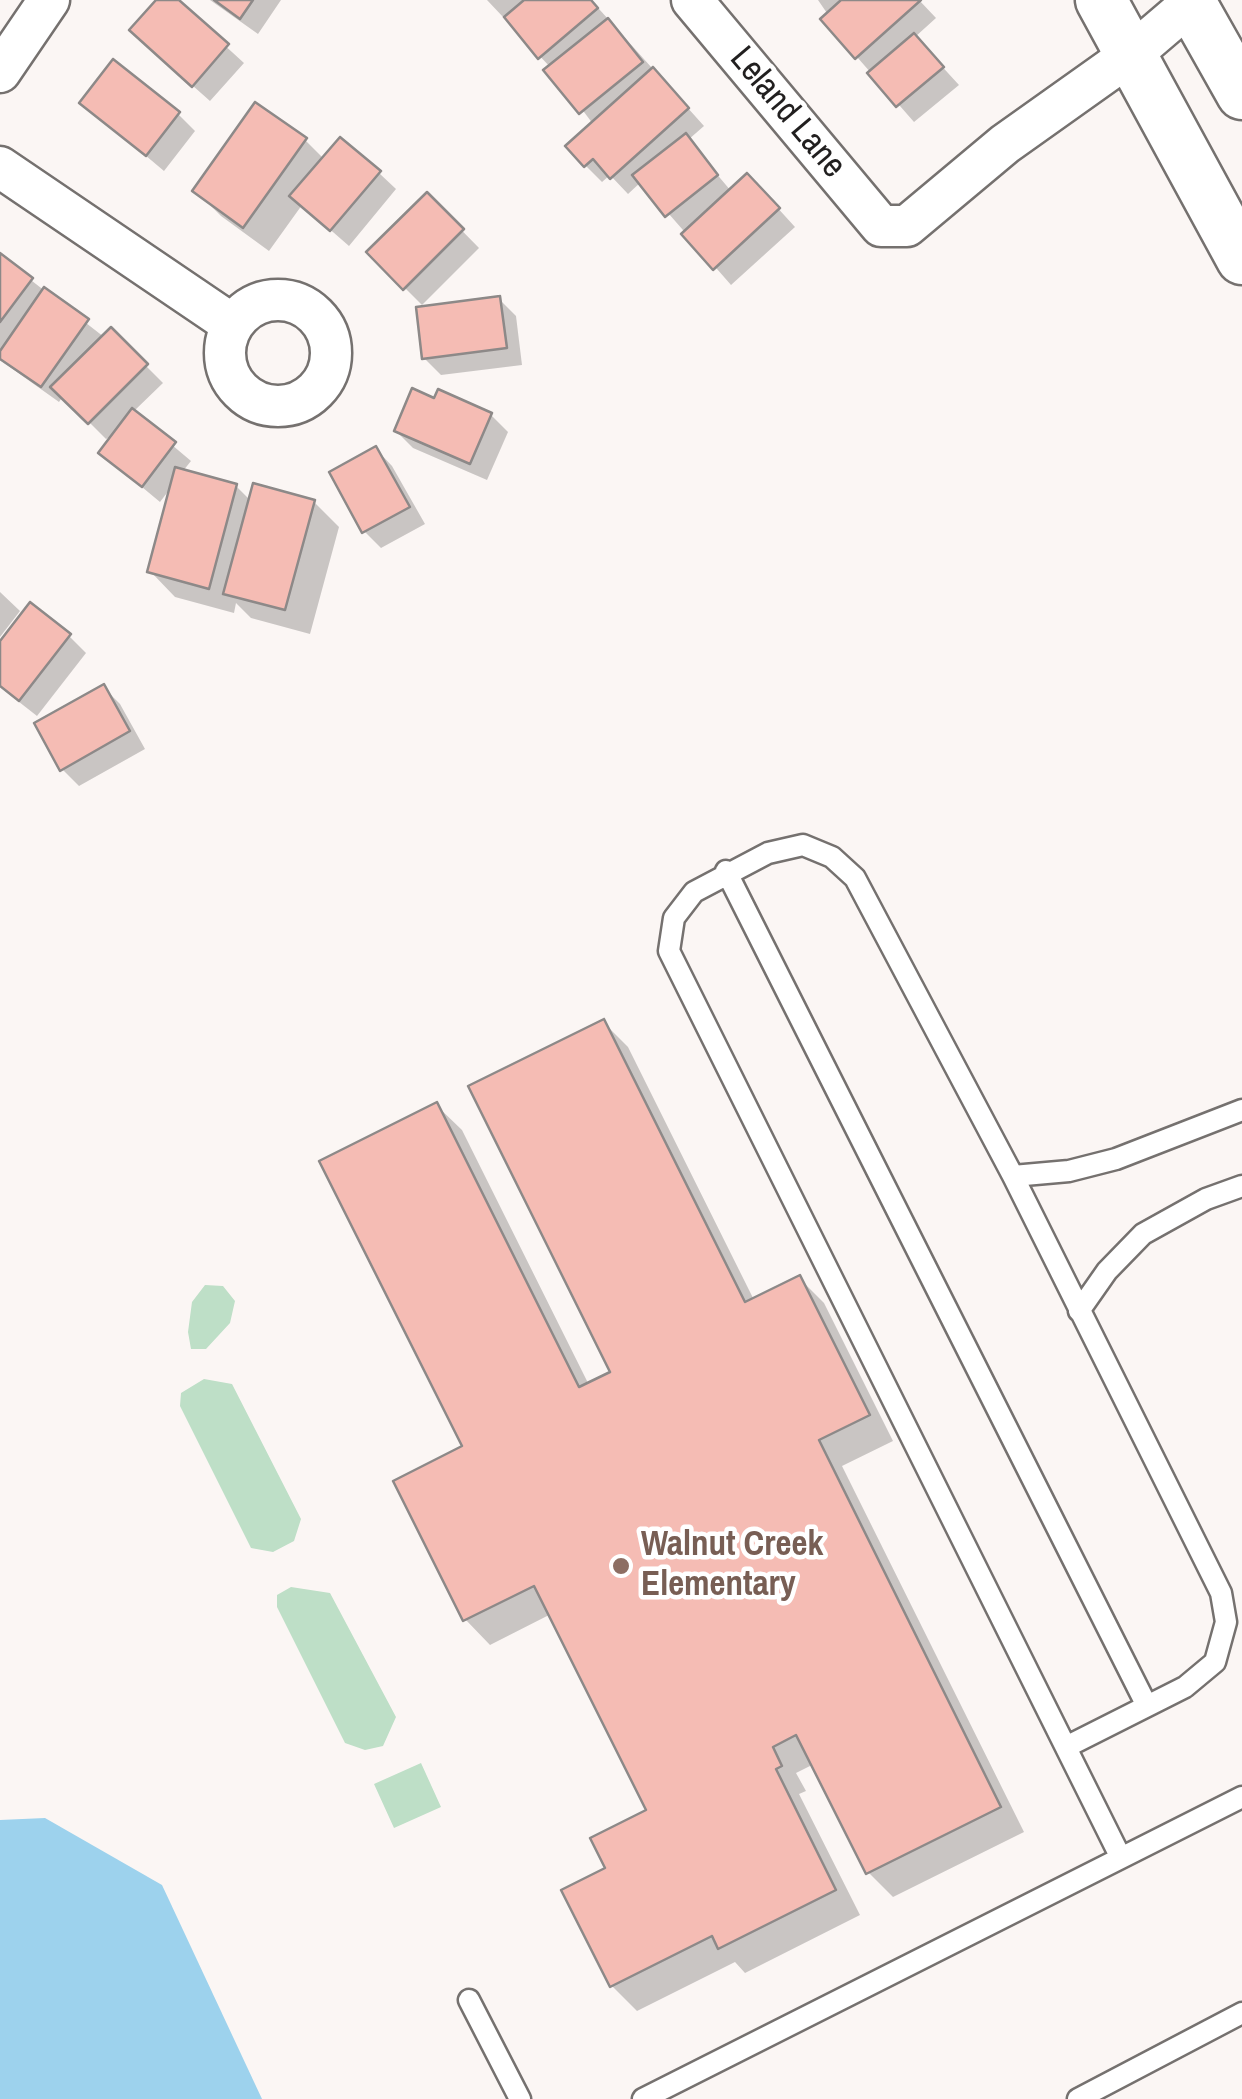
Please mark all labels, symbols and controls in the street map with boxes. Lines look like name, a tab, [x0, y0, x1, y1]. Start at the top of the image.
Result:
street label: Leland Lane	[720, 39, 854, 187]
place label: Walnut Creek Elementary	[641, 1525, 823, 1607]
marker: Walnut Creek Elementary	[610, 1555, 632, 1577]

